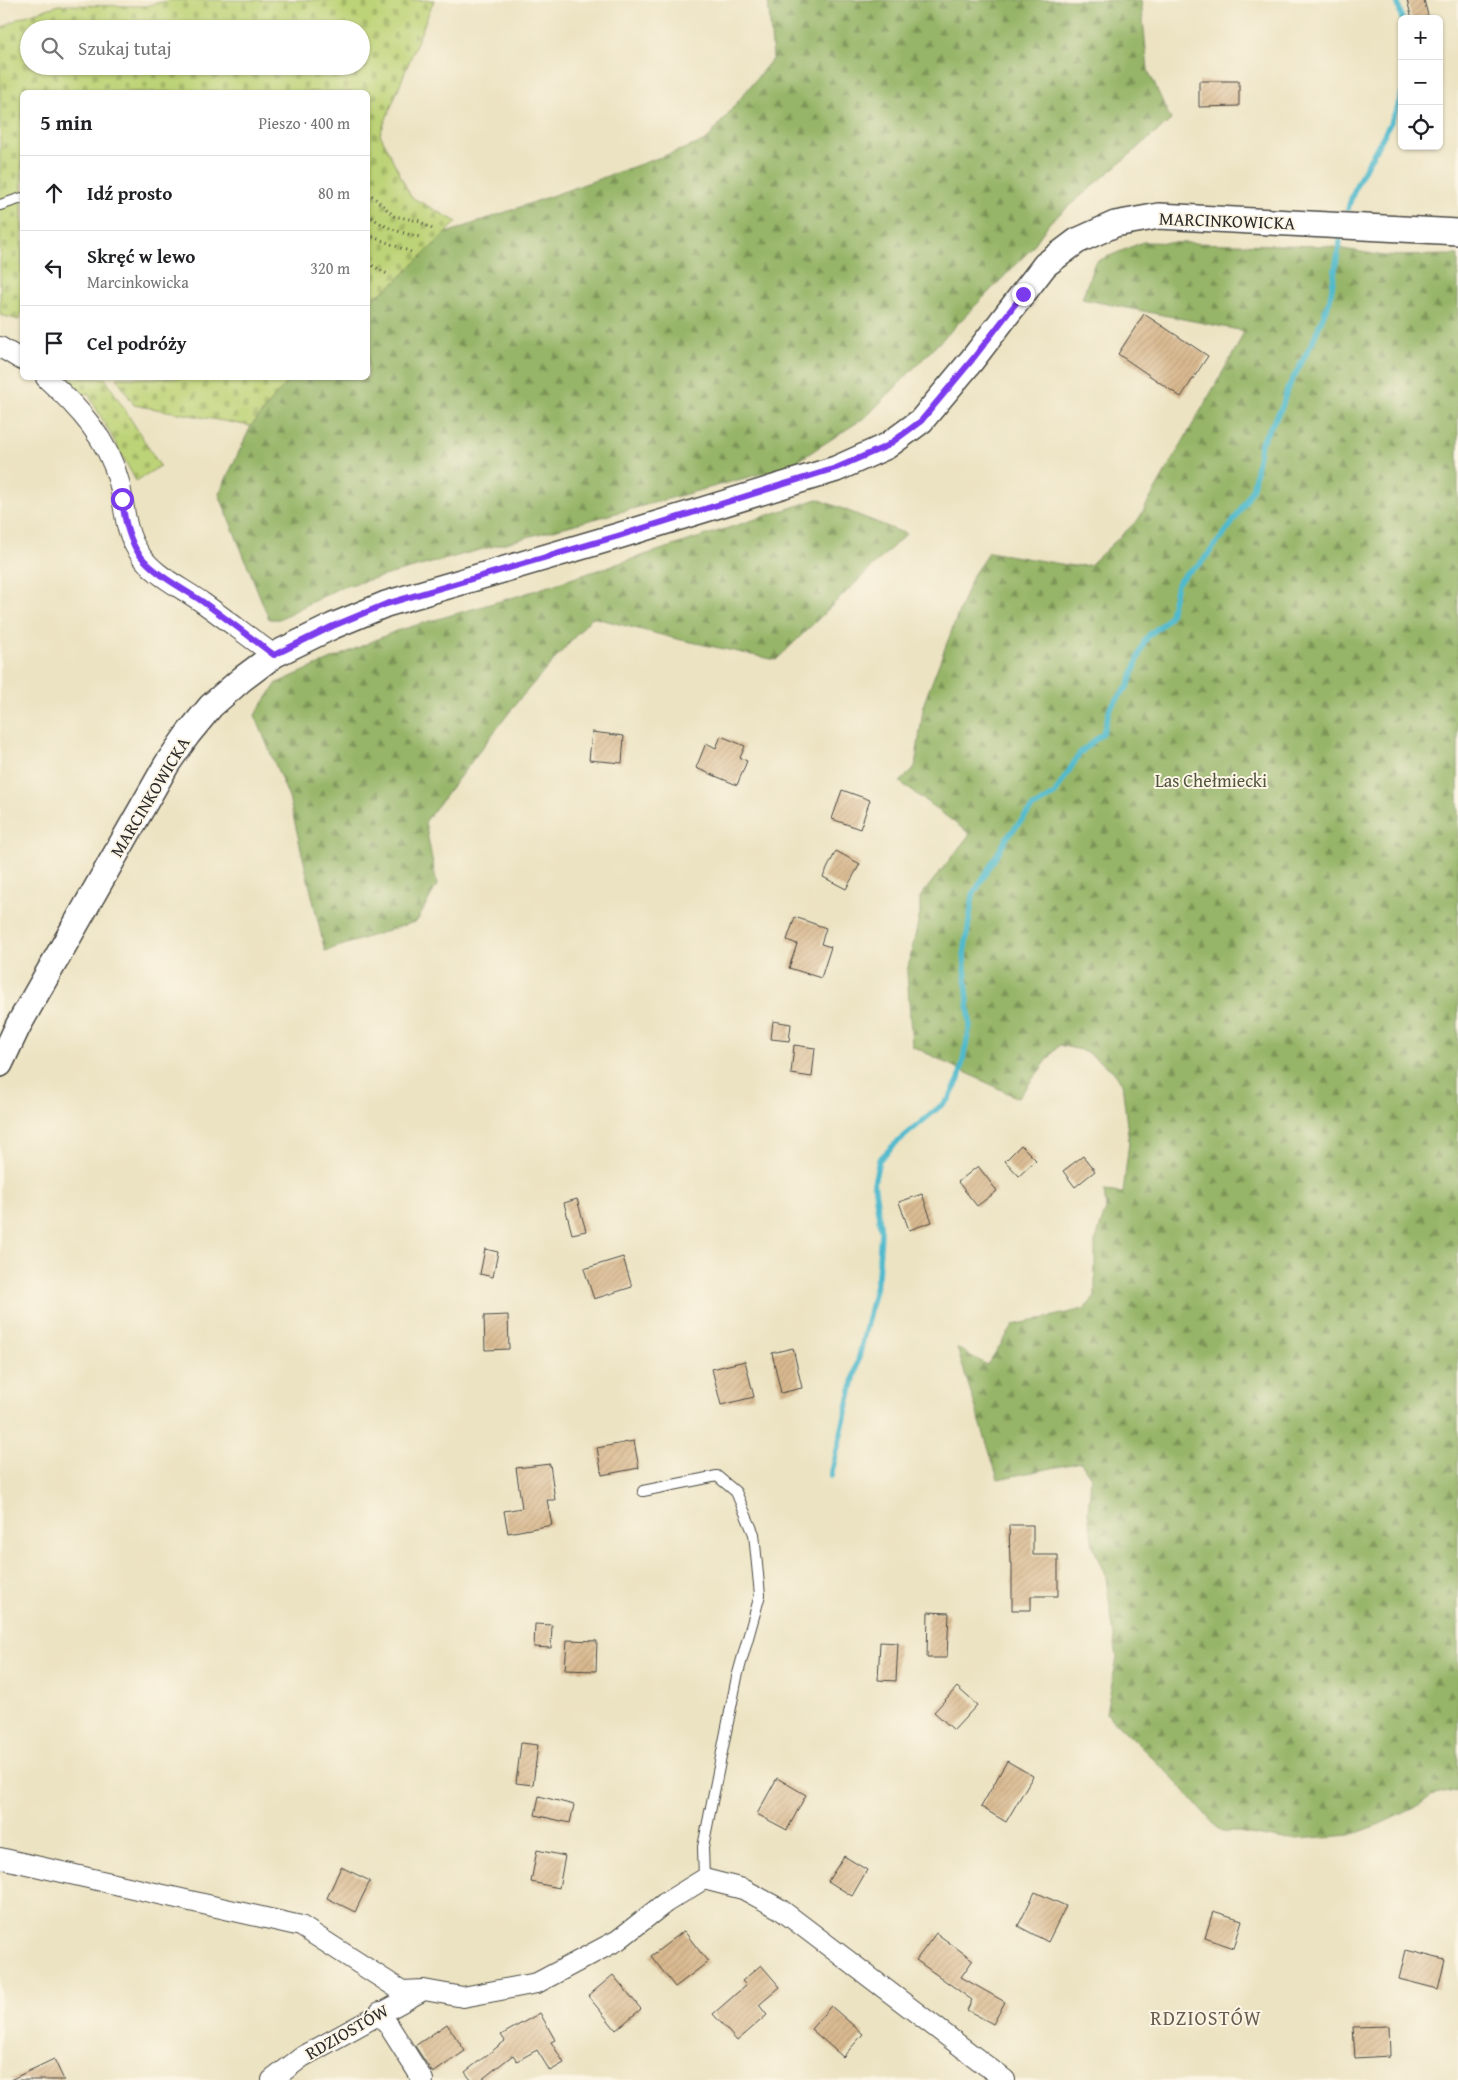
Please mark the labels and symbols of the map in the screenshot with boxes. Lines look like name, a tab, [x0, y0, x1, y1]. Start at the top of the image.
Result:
street label: MARCINKOWICKA	[1158, 205, 1296, 236]
route end	[1012, 283, 1035, 306]
route start	[111, 488, 134, 511]
street label: MARCINKOWICKA	[103, 731, 196, 862]
park label: Las Chełmiecki	[1155, 767, 1267, 794]
street label: RDZIOSTÓW	[300, 1996, 394, 2066]
district label: RDZIOSTÓW	[1150, 2003, 1262, 2032]

